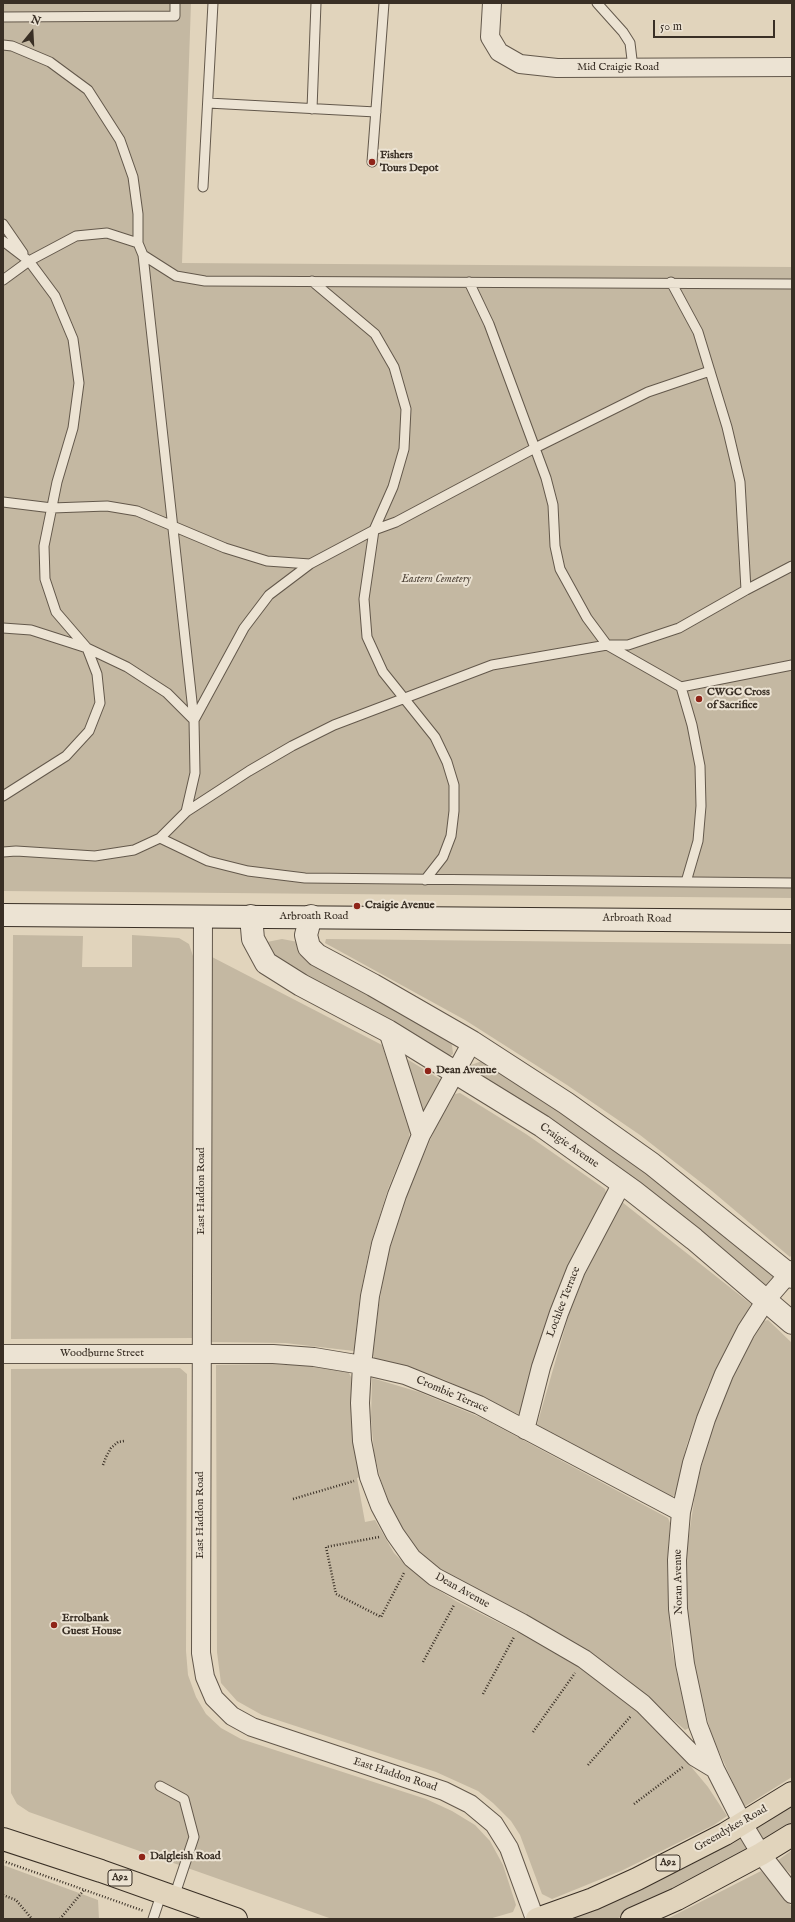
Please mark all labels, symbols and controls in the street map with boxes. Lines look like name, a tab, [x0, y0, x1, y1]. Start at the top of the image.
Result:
north arrow	[12, 12, 52, 52]
text: N	[29, 12, 42, 29]
scale bar	[655, 12, 777, 38]
text: 50 m	[660, 19, 682, 34]
street label: Mid Craigie Road	[577, 61, 659, 75]
place label: Fishers Tours Depot	[380, 149, 438, 175]
marker: Fishers Tours Depot	[367, 157, 377, 167]
park label: Eastern Cemetery	[401, 573, 471, 587]
place label: CWGC Cross of Sacrifice	[707, 686, 770, 712]
marker: CWGC Cross of Sacrifice	[694, 694, 704, 704]
place label: Craigie Avenue	[365, 899, 434, 913]
marker: Craigie Avenue	[352, 901, 362, 911]
street label: Arbroath Road	[280, 910, 348, 924]
street label: Arbroath Road	[602, 912, 672, 926]
place label: Dean Avenue	[436, 1064, 497, 1078]
marker: Dean Avenue	[423, 1066, 433, 1076]
street label: Craigie Avenue	[537, 1121, 601, 1171]
street label: East Haddon Road	[195, 1147, 209, 1235]
street label: Lochlee Terrace	[544, 1265, 584, 1339]
street label: Woodburne Street	[60, 1347, 144, 1361]
street label: Crombie Terrace	[414, 1374, 490, 1416]
street label: East Haddon Road	[194, 1471, 208, 1559]
street label: Noran Avenue	[672, 1549, 686, 1615]
street label: Dean Avenue	[432, 1571, 492, 1611]
place label: Errolbank Guest House	[62, 1612, 121, 1638]
marker: Errolbank Guest House	[49, 1620, 59, 1630]
street label: East Haddon Road	[351, 1755, 439, 1795]
street label: Greendykes Road	[692, 1803, 770, 1855]
place label: Dalgleish Road	[150, 1850, 221, 1864]
marker: Dalgleish Road	[137, 1852, 147, 1862]
road number: A92	[656, 1855, 680, 1871]
road number: A92	[108, 1870, 132, 1886]

